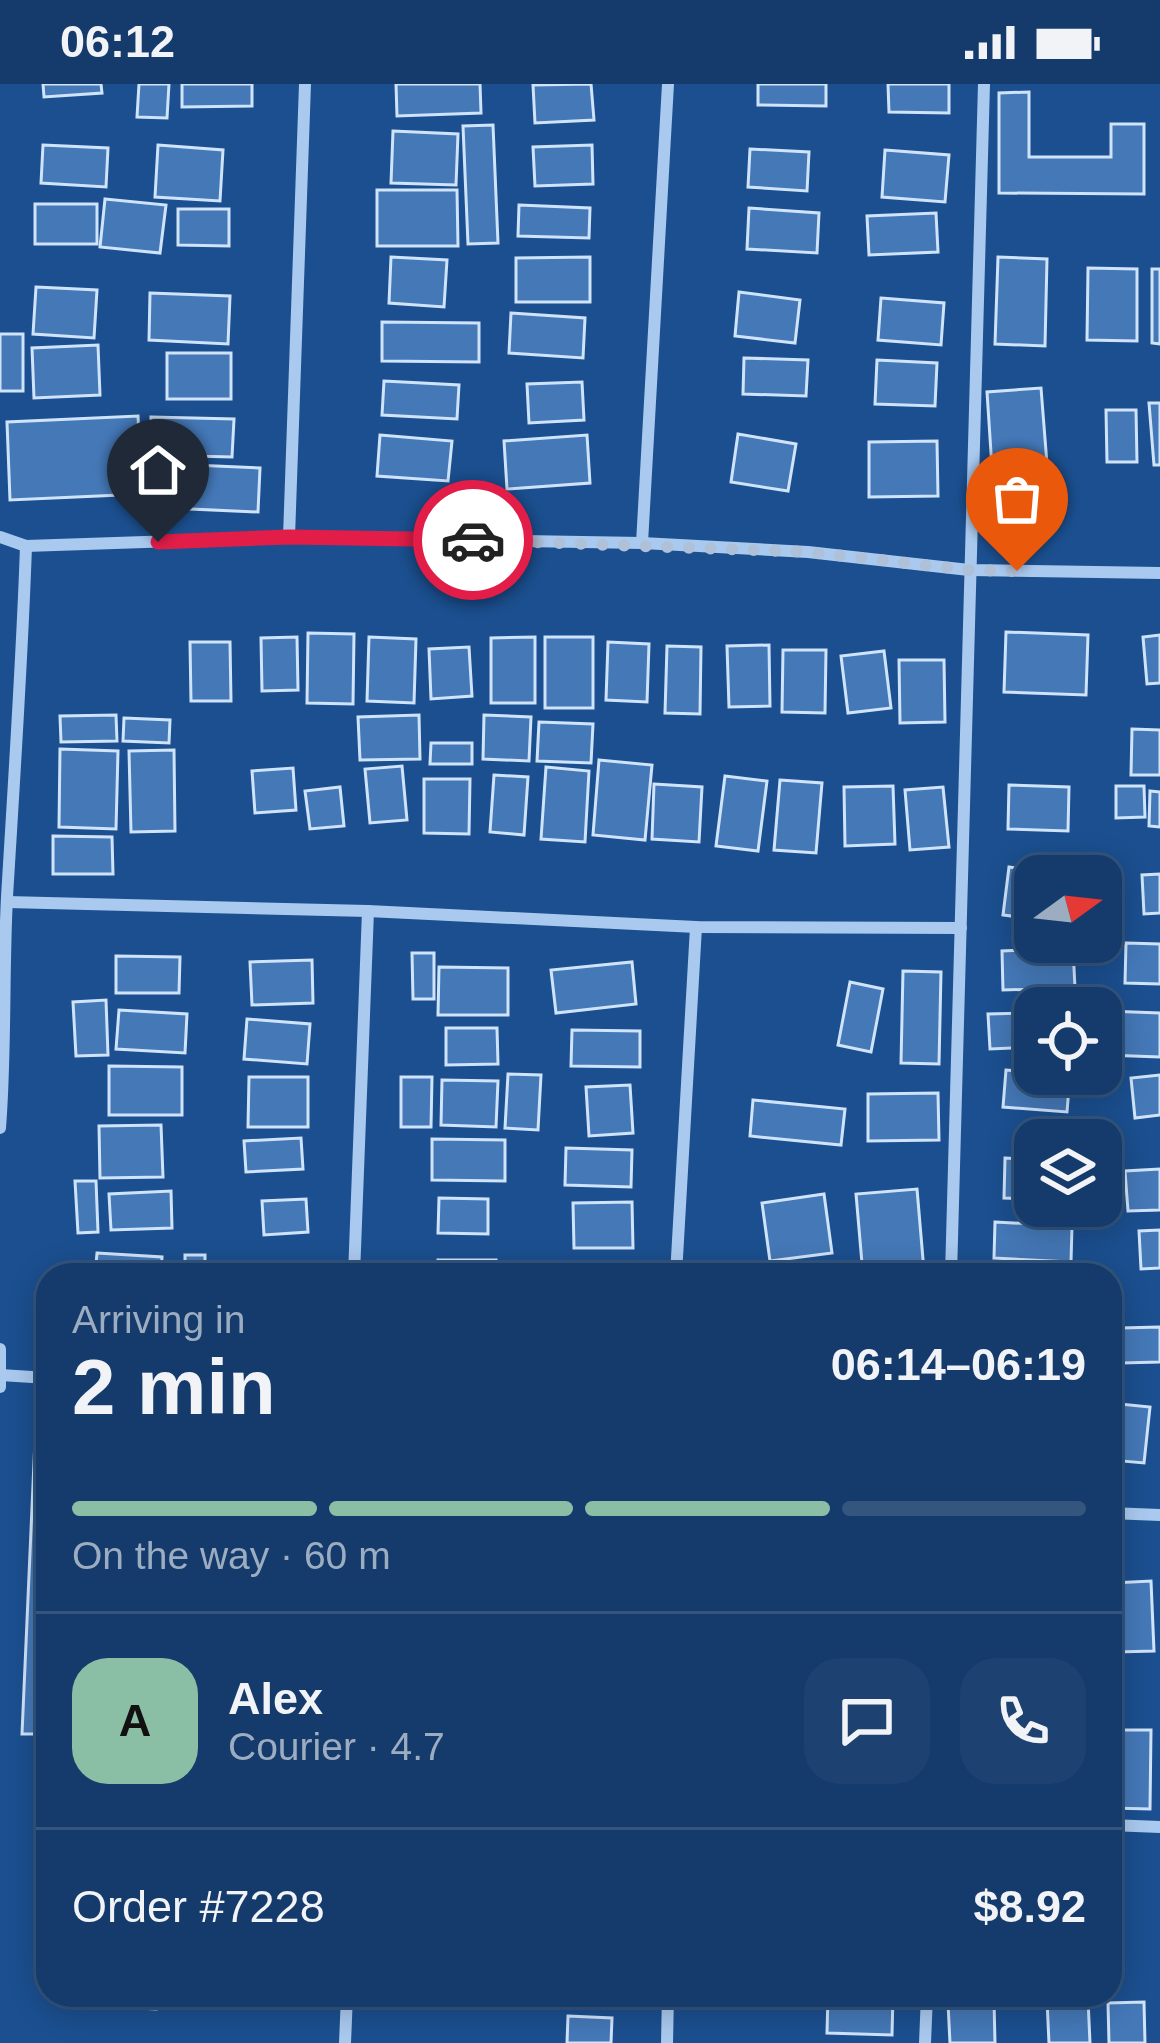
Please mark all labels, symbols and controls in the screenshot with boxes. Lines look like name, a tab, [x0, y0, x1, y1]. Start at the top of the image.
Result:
text: 06:12	[60, 16, 175, 67]
pin	[107, 419, 209, 542]
icon: home	[125, 437, 191, 503]
pin	[966, 448, 1068, 571]
icon: bag	[984, 466, 1050, 532]
courier	[413, 480, 533, 600]
icon: car	[440, 507, 506, 573]
north arrow	[1014, 855, 1122, 963]
map controls	[1014, 855, 1122, 1227]
button: locate	[1014, 987, 1122, 1095]
button: layers	[1014, 1119, 1122, 1227]
text: Arriving in	[72, 1298, 245, 1341]
text: 06:14–06:19	[831, 1339, 1086, 1390]
text: 2 min	[72, 1343, 276, 1431]
text: On the way · 60 m	[72, 1534, 391, 1577]
button: chat	[804, 1658, 930, 1784]
button: phone	[960, 1658, 1086, 1784]
text: Alex	[228, 1673, 323, 1724]
text: A	[119, 1695, 151, 1746]
text: Courier · 4.7	[228, 1725, 445, 1768]
text: Order #7228	[72, 1881, 325, 1932]
text: $8.92	[973, 1881, 1086, 1932]

